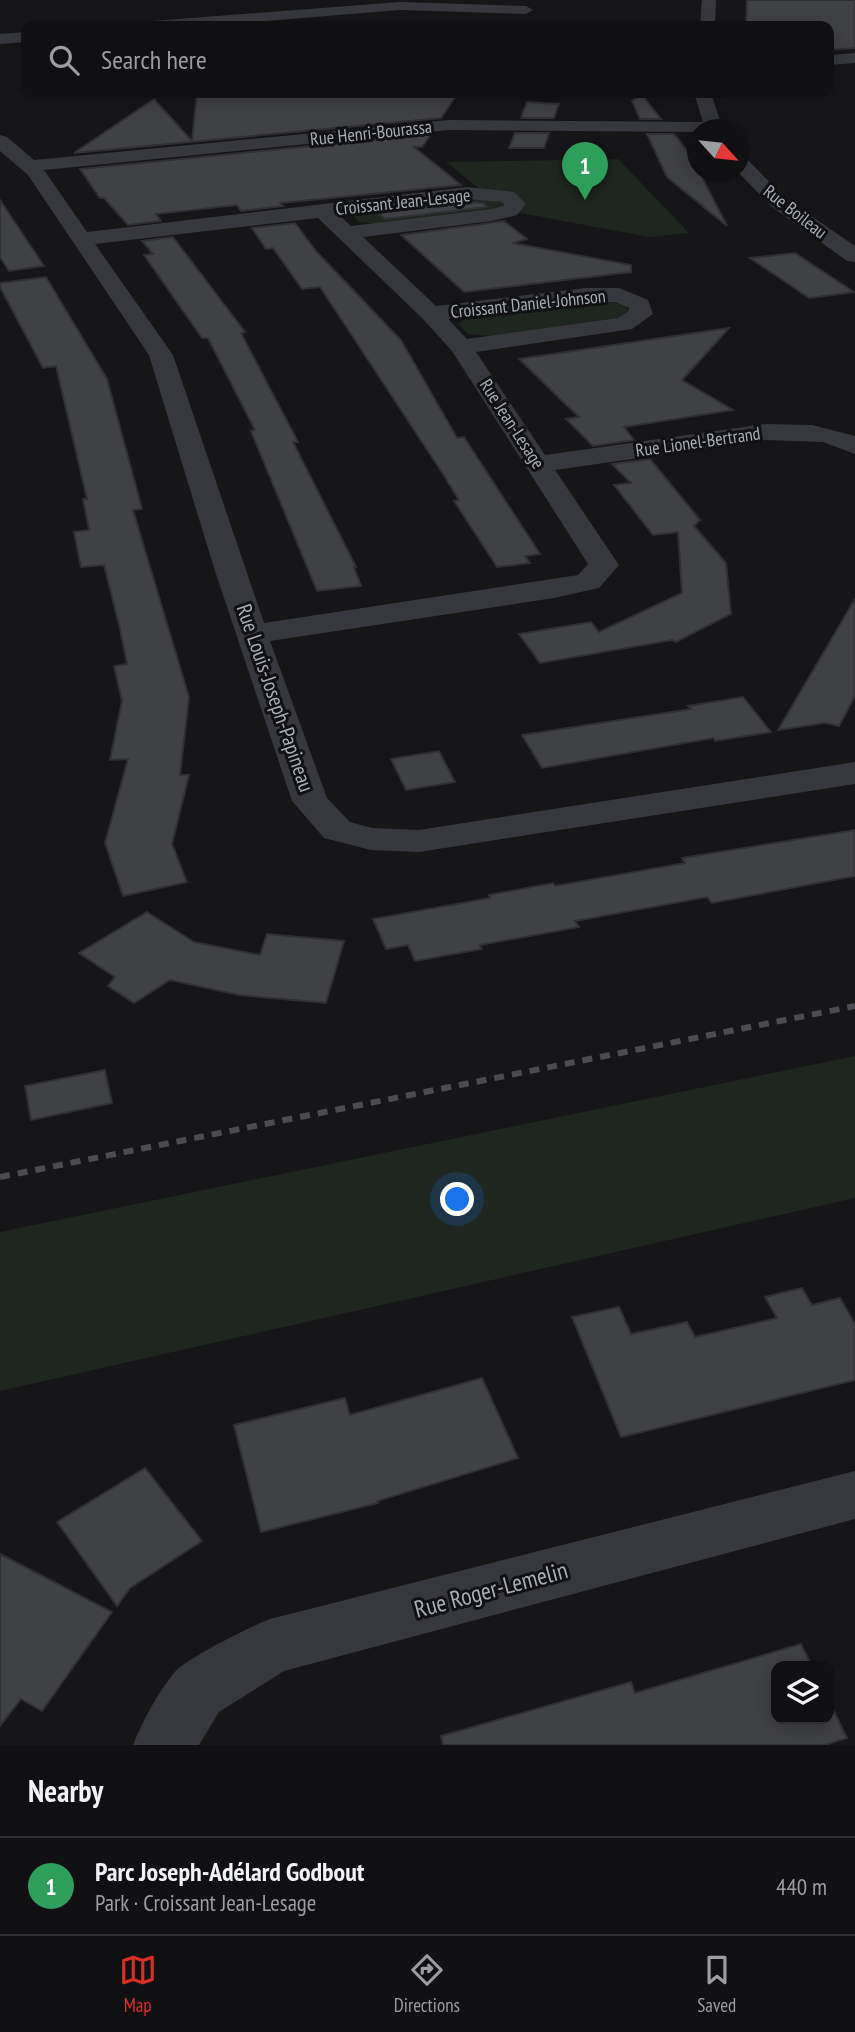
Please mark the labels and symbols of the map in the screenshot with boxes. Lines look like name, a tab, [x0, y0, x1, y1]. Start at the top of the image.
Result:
street label: Rue Henri-Bourassa	[309, 115, 433, 150]
north arrow	[687, 119, 750, 182]
pin: 1	[562, 142, 608, 200]
street label: Rue Boileau	[759, 180, 832, 244]
street label: Croissant Jean-Lesage	[334, 183, 471, 220]
street label: Croissant Daniel-Johnson	[449, 284, 607, 323]
street label: Rue Jean-Lesage	[475, 375, 550, 473]
street label: Rue Lionel-Bertrand	[634, 421, 762, 462]
street label: Rue Louis-Joseph-Papineau	[231, 600, 320, 795]
your location	[440, 1182, 474, 1216]
street label: Rue Roger-Lemelin	[411, 1554, 571, 1625]

